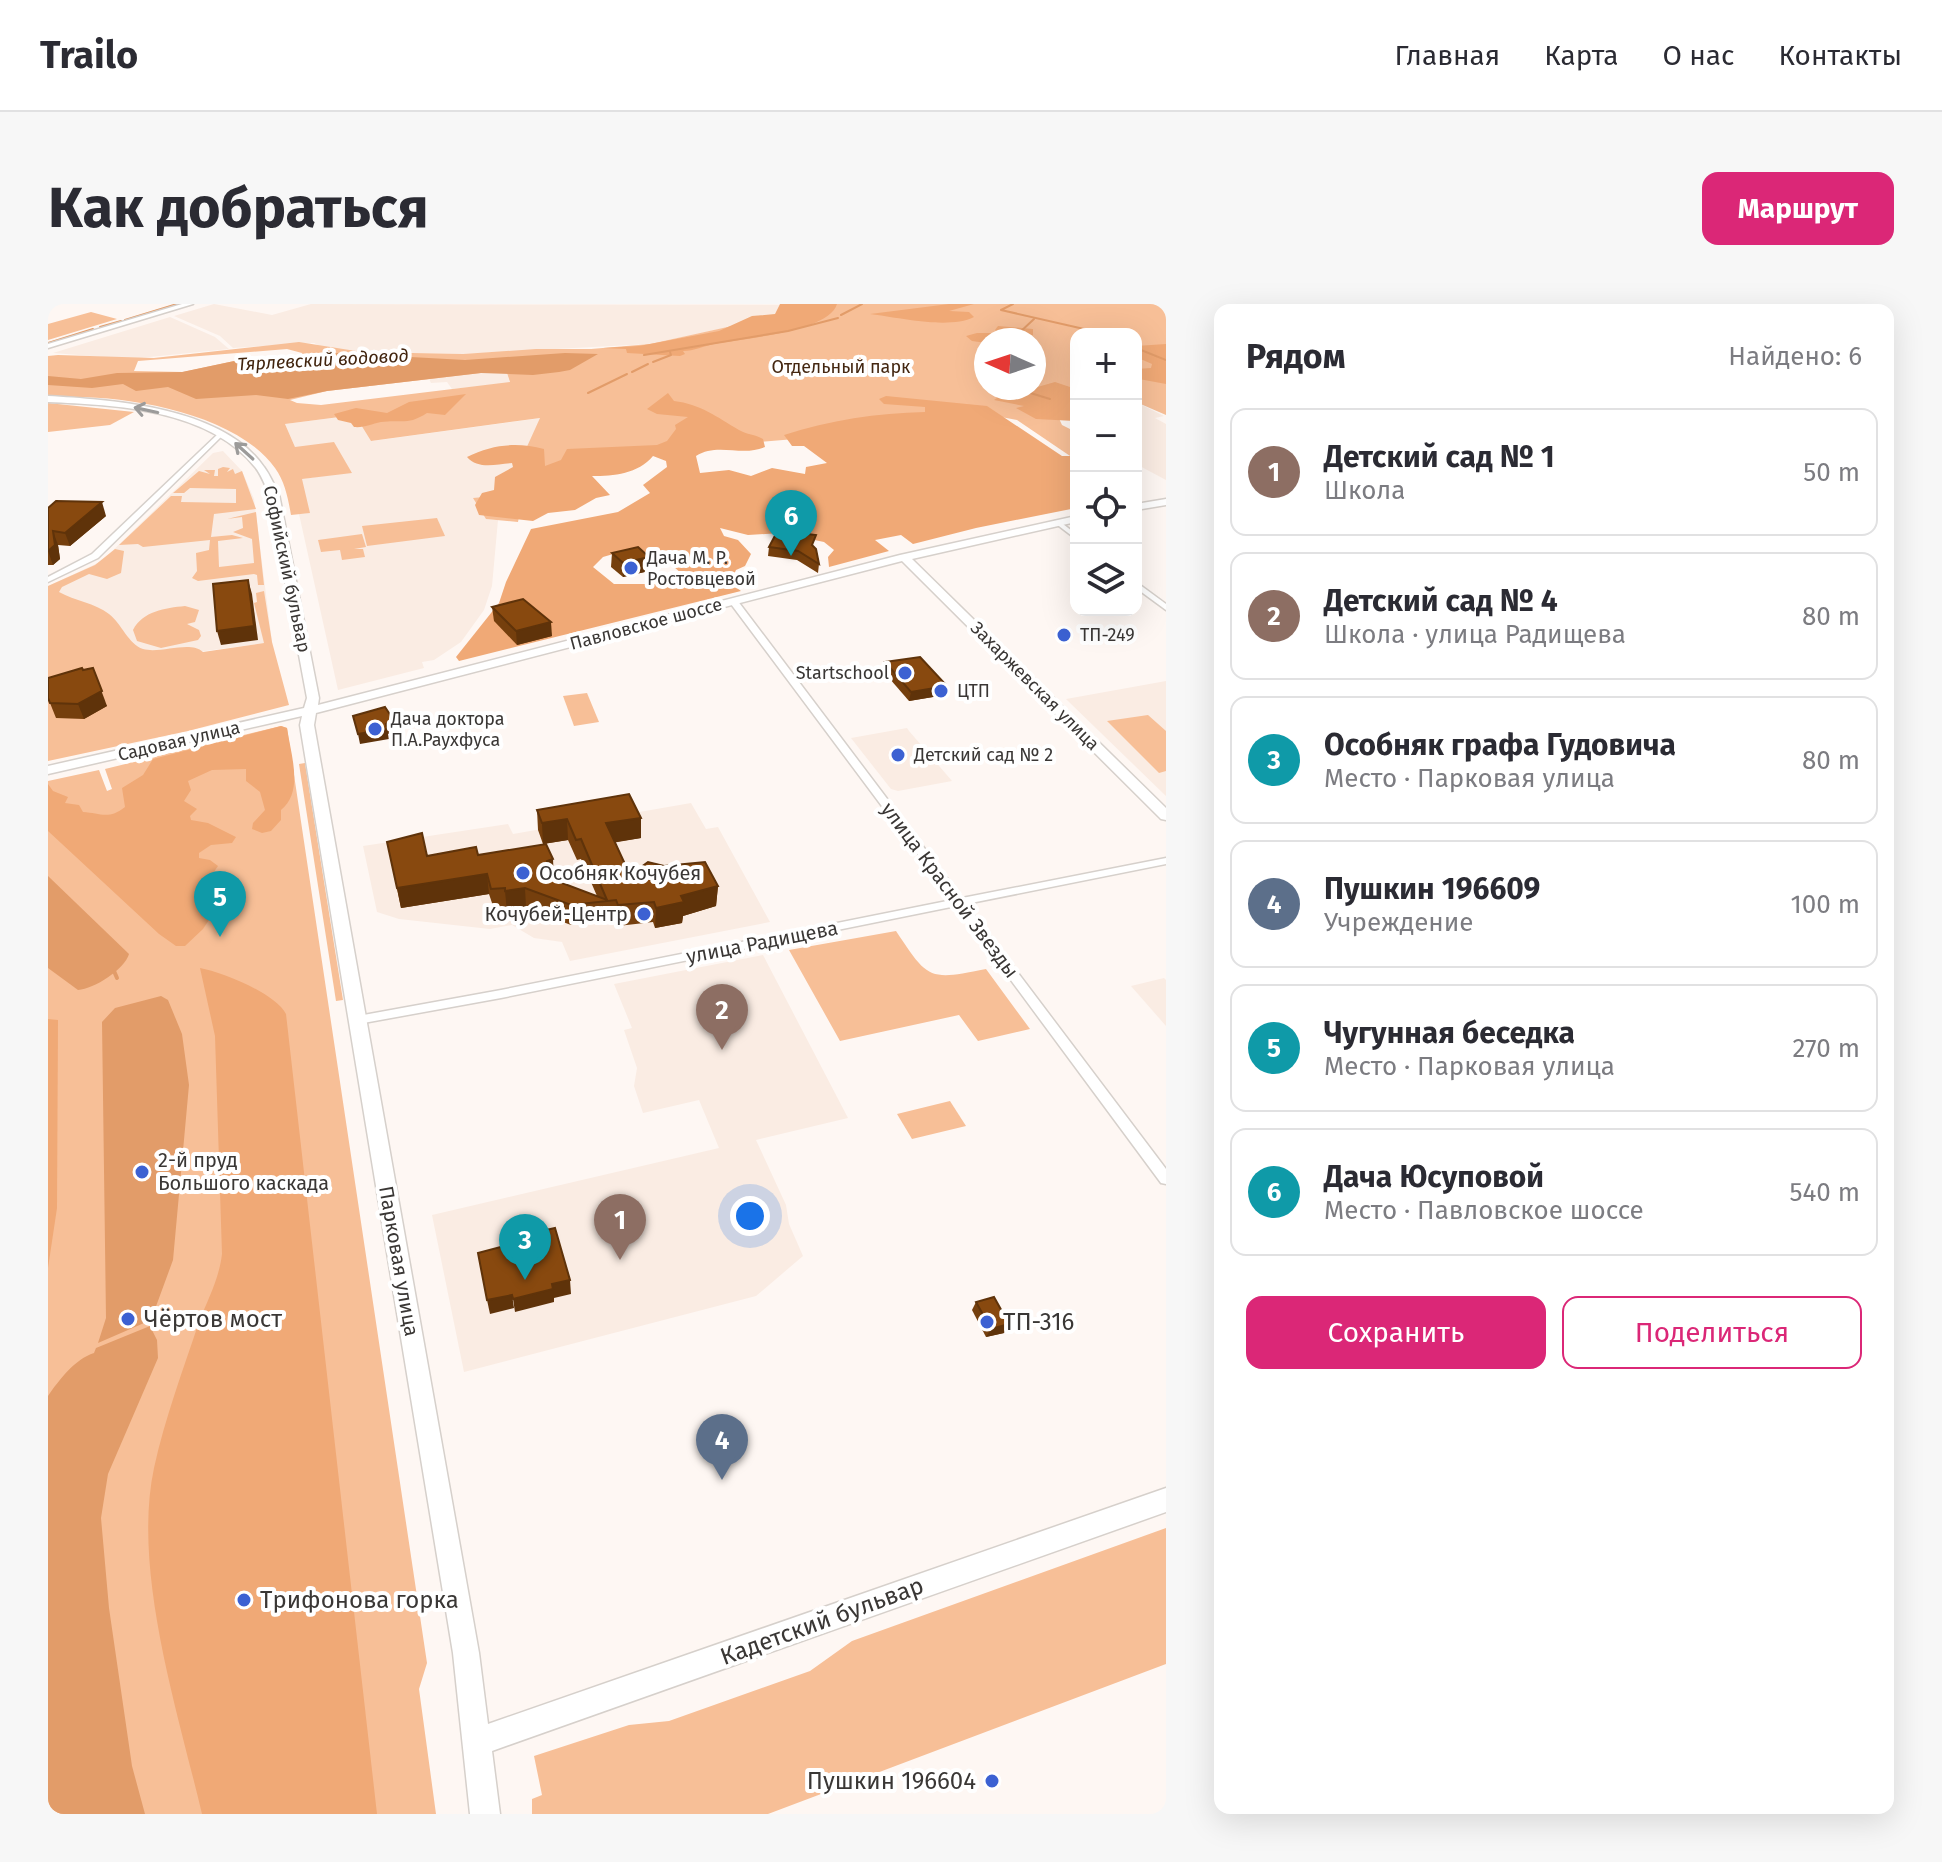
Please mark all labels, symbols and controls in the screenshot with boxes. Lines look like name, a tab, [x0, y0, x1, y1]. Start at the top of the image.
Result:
text: Trailo	[40, 32, 138, 78]
text: Главная	[1394, 39, 1500, 72]
text: Карта	[1544, 39, 1618, 72]
text: О нас	[1662, 39, 1734, 72]
text: Контакты	[1778, 39, 1902, 72]
button: Маршрут	[1702, 172, 1894, 245]
text: Как добраться	[48, 175, 429, 242]
north arrow	[974, 328, 1046, 400]
map controls	[1070, 328, 1142, 616]
button: +	[1070, 328, 1142, 400]
text: Рядом	[1246, 336, 1345, 377]
text: Найдено: 6	[1728, 341, 1862, 372]
water label: Тярлевский водовод	[237, 345, 409, 375]
park label: Отдельный парк	[772, 356, 911, 378]
button: −	[1070, 400, 1142, 472]
one-way arrow	[134, 402, 160, 417]
text: Детский сад № 1	[1324, 439, 1555, 475]
one-way arrow	[235, 442, 255, 460]
text: 1	[1268, 457, 1280, 488]
text: 50 m	[1803, 457, 1860, 488]
button: locate	[1070, 472, 1142, 544]
text: Школа	[1324, 475, 1405, 506]
street label: Софийский бульвар	[259, 484, 315, 654]
pin: 6	[765, 490, 817, 556]
button: layers	[1070, 544, 1142, 616]
place label: Дача М. Р. Ростовцевой	[646, 547, 756, 590]
marker: Дача М. Р. Ростовцевой	[622, 559, 640, 577]
text: Детский сад № 4	[1324, 583, 1558, 619]
street label: Павловское шоссе	[567, 593, 725, 655]
text: 2	[1267, 601, 1281, 632]
text: 80 m	[1802, 601, 1860, 632]
street label: Захаржевская улица	[966, 617, 1104, 755]
text: Школа · улица Радищева	[1324, 619, 1626, 650]
place label: ТП-249	[1080, 624, 1135, 646]
marker: ТП-249	[1055, 626, 1073, 644]
place label: Startschool	[796, 662, 889, 684]
marker: Startschool	[896, 664, 914, 682]
place label: ЦТП	[957, 680, 990, 702]
marker: ЦТП	[932, 682, 950, 700]
place label: Дача доктора П.А.Раухфуса	[390, 708, 505, 751]
street label: Садовая улица	[116, 716, 242, 766]
marker: Дача доктора П.А.Раухфуса	[366, 720, 384, 738]
text: Особняк графа Гудовича	[1324, 727, 1676, 763]
place label: Детский сад № 2	[913, 744, 1053, 766]
text: 3	[1267, 745, 1281, 776]
text: 80 m	[1802, 745, 1860, 776]
marker: Детский сад № 2	[889, 746, 907, 764]
text: Место · Парковая улица	[1324, 763, 1615, 794]
street label: улица Красной Звезды	[876, 798, 1024, 982]
place label: Особняк Кочубея	[539, 861, 701, 885]
marker: Особняк Кочубея	[514, 864, 532, 882]
pin: 5	[194, 871, 246, 937]
text: Пушкин 196609	[1324, 871, 1540, 907]
text: 4	[1267, 889, 1281, 920]
text: 100 m	[1791, 889, 1860, 920]
place label: Кочубей-Центр	[484, 902, 628, 926]
marker: Кочубей-Центр	[635, 905, 653, 923]
text: Учреждение	[1324, 907, 1474, 938]
street label: улица Радищева	[684, 916, 840, 968]
pin: 2	[696, 984, 748, 1050]
text: Чугунная беседка	[1324, 1015, 1575, 1051]
text: 5	[1267, 1033, 1281, 1064]
text: 270 m	[1792, 1033, 1860, 1064]
text: Место · Парковая улица	[1324, 1051, 1615, 1082]
place label: 2-й пруд Большого каскада	[158, 1148, 329, 1195]
text: Дача Юсуповой	[1324, 1159, 1544, 1195]
marker: 2-й пруд Большого каскада	[133, 1163, 151, 1181]
text: 6	[1267, 1177, 1281, 1208]
text: 540 m	[1789, 1177, 1860, 1208]
street label: Парковая улица	[374, 1184, 424, 1338]
pin: 1	[594, 1194, 646, 1260]
text: Место · Павловское шоссе	[1324, 1195, 1644, 1226]
your location	[730, 1196, 770, 1236]
pin: 3	[499, 1214, 551, 1280]
button: Сохранить	[1246, 1296, 1546, 1369]
button: Поделиться	[1562, 1296, 1862, 1369]
place label: Чёртов мост	[144, 1305, 282, 1333]
place label: ТП-316	[1003, 1308, 1074, 1336]
marker: Чёртов мост	[119, 1310, 137, 1328]
marker: ТП-316	[978, 1313, 996, 1331]
pin: 4	[696, 1414, 748, 1480]
street label: Кадетский бульвар	[717, 1571, 927, 1671]
place label: Трифонова горка	[260, 1586, 459, 1614]
marker: Трифонова горка	[235, 1591, 253, 1609]
place label: Пушкин 196604	[807, 1767, 976, 1795]
marker: Пушкин 196604	[983, 1772, 1001, 1790]

